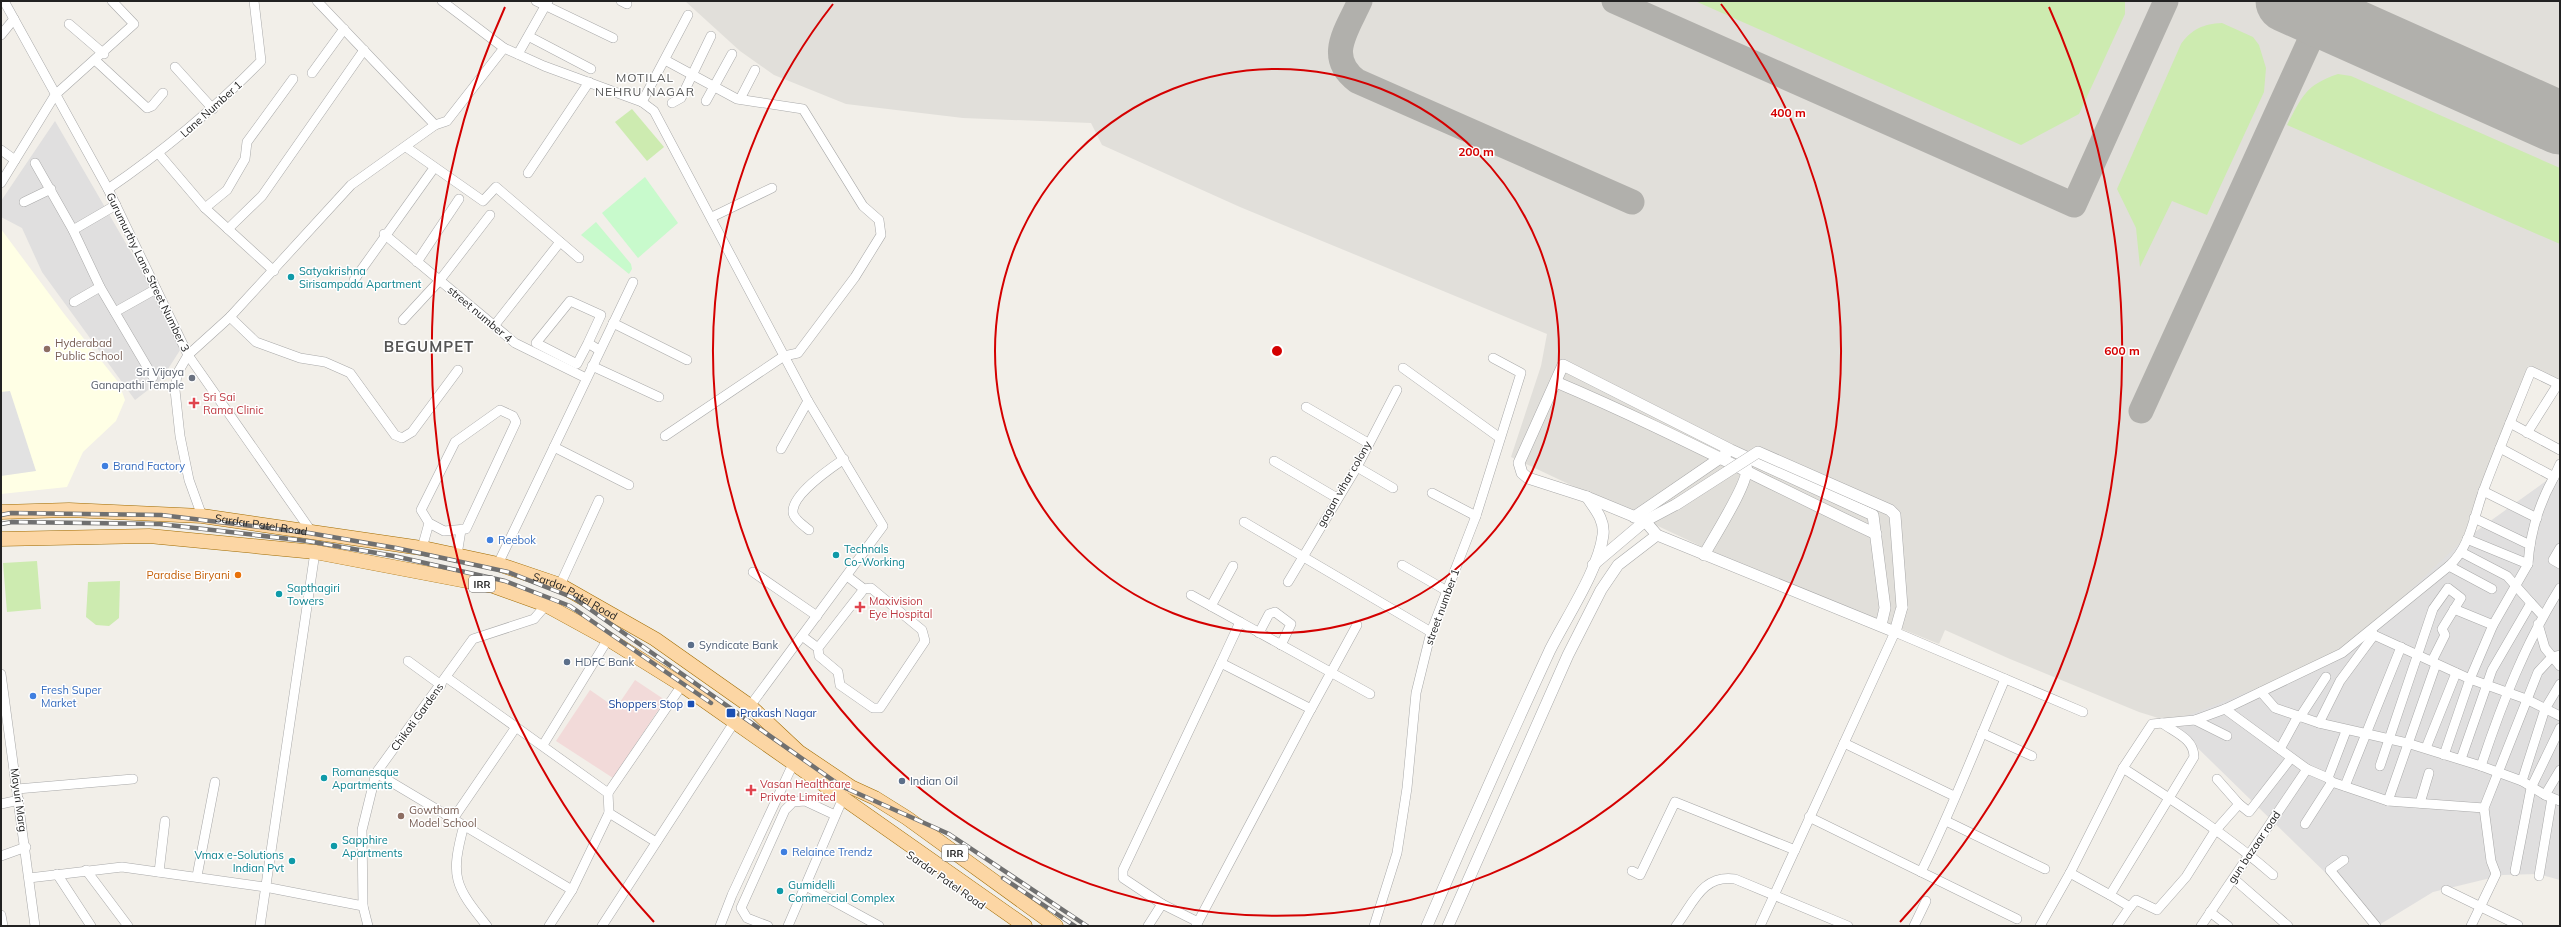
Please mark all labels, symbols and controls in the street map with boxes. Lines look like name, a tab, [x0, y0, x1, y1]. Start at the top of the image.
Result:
district label: MOTILAL NEHRU NAGAR	[595, 70, 695, 99]
street label: Lane Number 1	[177, 78, 245, 140]
text: 400 m	[1770, 105, 1806, 120]
text: 200 m	[1458, 144, 1494, 159]
street label: Gurumurthy Lane Street Number 3	[103, 190, 193, 354]
place label: Satyakrishna Sirisampada Apartment	[299, 264, 422, 291]
marker: Satyakrishna Sirisampada Apartment	[286, 272, 296, 282]
street label: street number 4	[445, 283, 516, 345]
place label: Hyderabad Public School	[55, 336, 123, 363]
district label: BEGUMPET	[384, 337, 474, 356]
text: 600 m	[2104, 343, 2140, 358]
marker: Hyderabad Public School	[42, 344, 52, 354]
centre of rings	[1270, 344, 1284, 358]
place label: Sri Vijaya Ganapathi Temple	[91, 365, 184, 392]
marker: Sri Vijaya Ganapathi Temple	[187, 373, 197, 383]
place label: Sri Sai Rama Clinic	[203, 390, 264, 417]
marker: Sri Sai Rama Clinic	[188, 397, 200, 409]
street label: gagan vihar colony	[1314, 438, 1374, 529]
place label: Brand Factory	[113, 459, 185, 473]
marker: Brand Factory	[100, 461, 110, 471]
street label: Sardar Patel Road	[214, 511, 308, 538]
place label: Reebok	[498, 533, 536, 547]
marker: Reebok	[485, 535, 495, 545]
place label: Technals Co-Working	[844, 542, 905, 569]
marker: Technals Co-Working	[831, 550, 841, 560]
street label: street number 1	[1422, 567, 1462, 647]
place label: Paradise Biryani	[147, 568, 230, 582]
street label: Sardar Patel Road	[531, 569, 620, 623]
marker: Paradise Biryani	[233, 570, 243, 580]
road number: IRR	[469, 576, 495, 592]
place label: Sapthagiri Towers	[287, 581, 340, 608]
marker: Sapthagiri Towers	[274, 589, 284, 599]
place label: Maxivision Eye Hospital	[869, 594, 932, 621]
marker: Maxivision Eye Hospital	[854, 601, 866, 613]
place label: Syndicate Bank	[699, 638, 778, 652]
marker: Syndicate Bank	[686, 640, 696, 650]
place label: HDFC Bank	[575, 655, 635, 669]
marker: HDFC Bank	[562, 657, 572, 667]
street label: Chikoti Gardens	[388, 680, 446, 754]
place label: Fresh Super Market	[41, 683, 102, 710]
marker: Fresh Super Market	[28, 691, 38, 701]
place label: Shoppers Stop	[608, 697, 683, 711]
marker: Shoppers Stop	[686, 699, 696, 709]
place label: Prakash Nagar	[740, 706, 817, 720]
marker: Prakash Nagar	[725, 707, 737, 719]
place label: Romanesque Apartments	[332, 765, 399, 792]
street label: Mayuri Marg	[8, 767, 30, 833]
marker: Romanesque Apartments	[319, 773, 329, 783]
place label: Indian Oil	[910, 774, 958, 788]
marker: Indian Oil	[897, 776, 907, 786]
place label: Vasan Healthcare Private Limited	[760, 777, 851, 804]
marker: Vasan Healthcare Private Limited	[745, 784, 757, 796]
place label: Gowtham Model School	[409, 803, 477, 830]
street label: gun bazaar road	[2225, 808, 2283, 886]
marker: Gowtham Model School	[396, 811, 406, 821]
place label: Sapphire Apartments	[342, 833, 403, 860]
marker: Sapphire Apartments	[329, 841, 339, 851]
place label: Relaince Trendz	[792, 845, 873, 859]
road number: IRR	[942, 845, 968, 861]
marker: Relaince Trendz	[779, 847, 789, 857]
place label: Vmax e-Solutions Indian Pvt	[195, 848, 284, 875]
street label: Sardar Patel Road	[904, 848, 988, 912]
marker: Vmax e-Solutions Indian Pvt	[287, 856, 297, 866]
place label: Gumidelli Commercial Complex	[788, 878, 895, 905]
marker: Gumidelli Commercial Complex	[775, 886, 785, 896]

